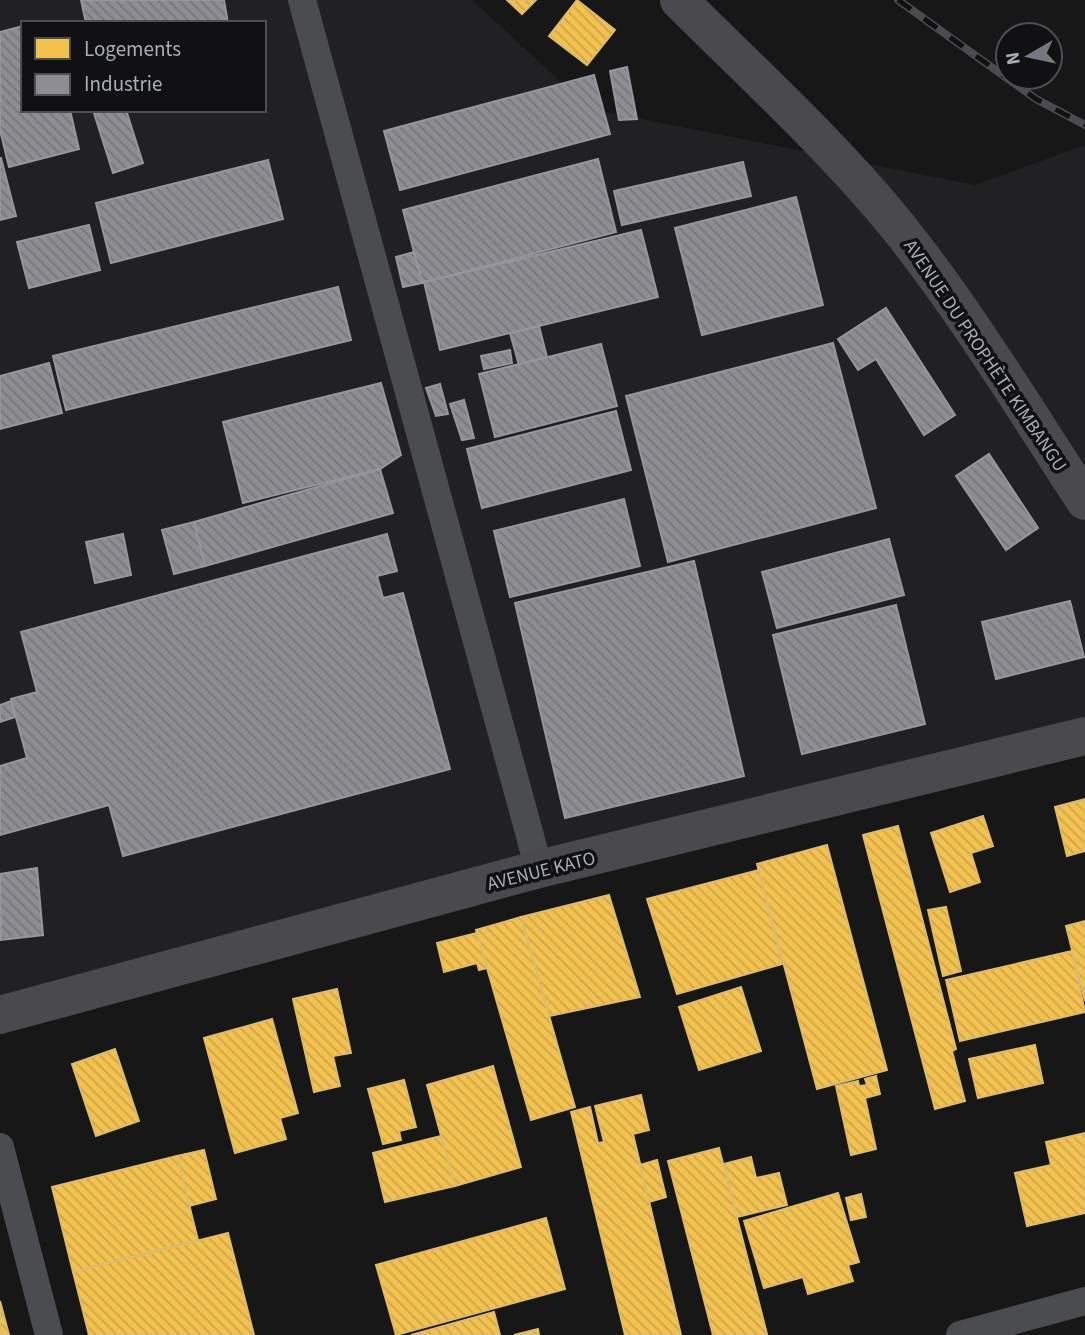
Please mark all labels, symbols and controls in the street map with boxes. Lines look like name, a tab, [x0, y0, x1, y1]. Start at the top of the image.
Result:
legend	[21, 21, 266, 112]
north arrow	[994, 21, 1064, 91]
text: Logements	[84, 34, 181, 64]
text: N	[999, 50, 1028, 67]
text: Industrie	[84, 69, 162, 99]
street label: AVENUE DU PROPHÈTE KIMBANGU	[897, 234, 1073, 477]
street label: AVENUE KATO	[484, 845, 598, 898]

